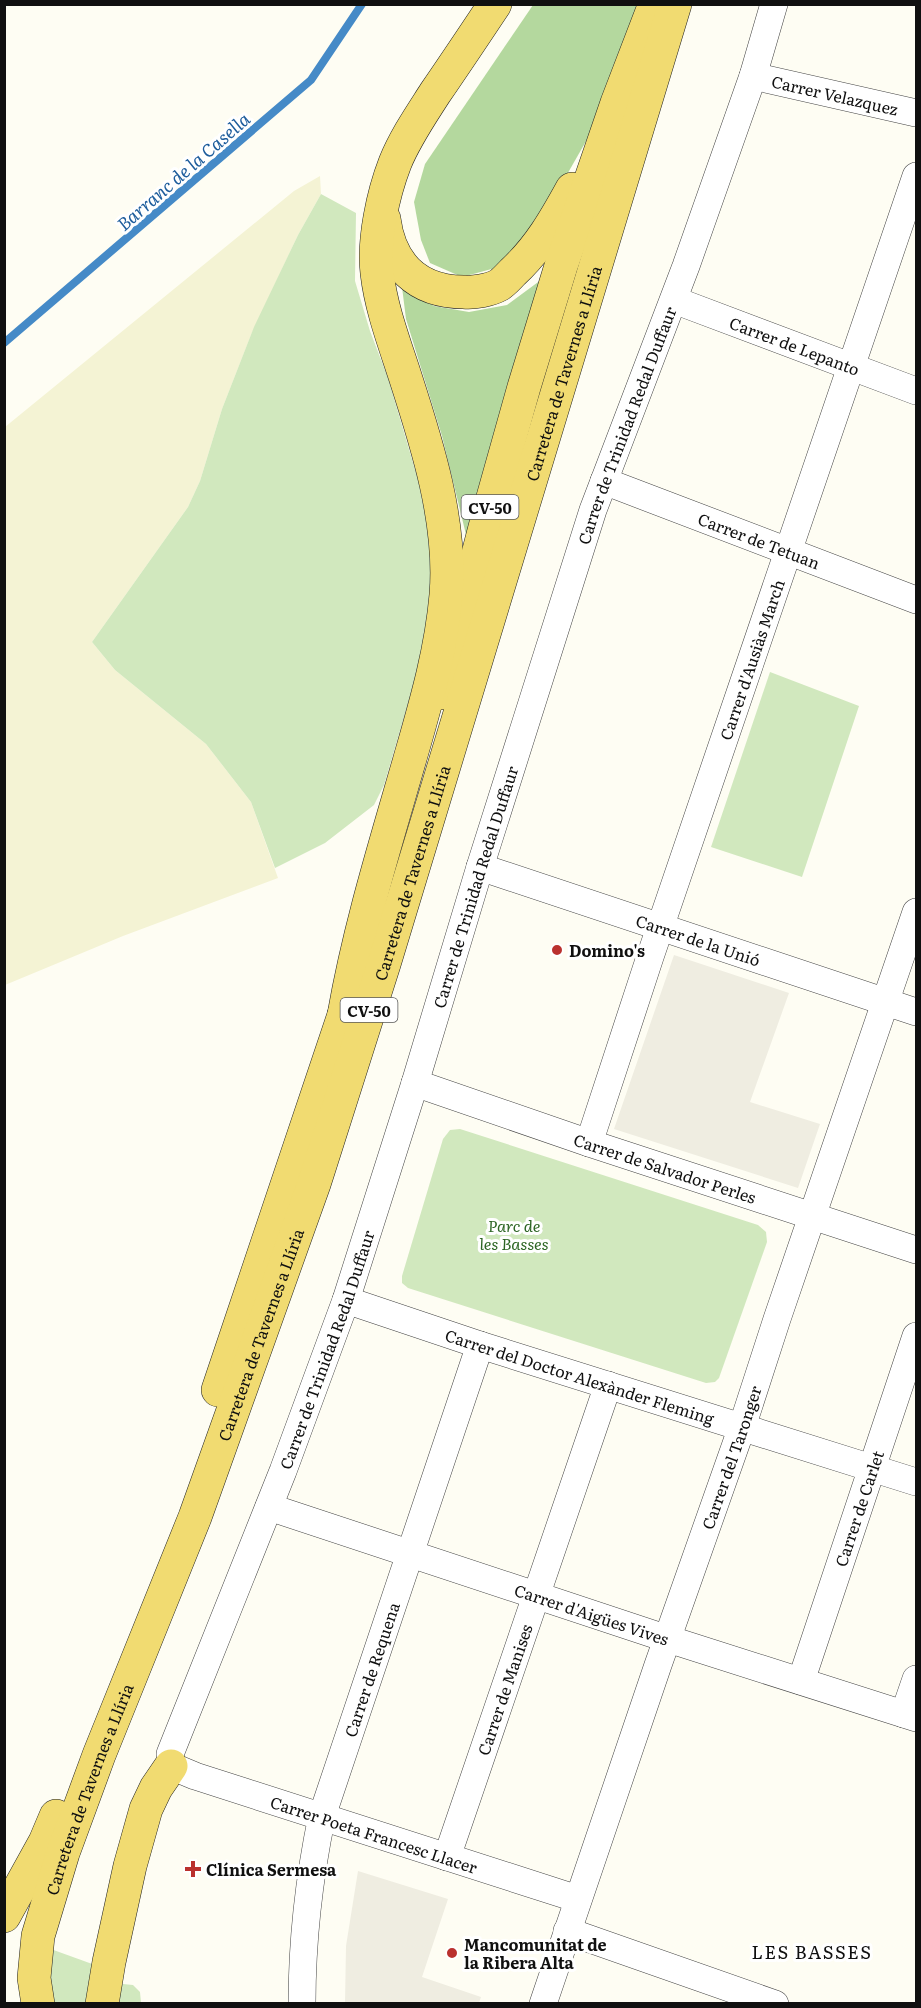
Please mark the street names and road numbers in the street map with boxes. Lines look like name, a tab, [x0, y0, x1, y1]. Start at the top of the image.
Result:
street label: Carrer Velazquez	[769, 69, 901, 121]
street label: Carretera de Tavernes a Llíria	[519, 262, 607, 484]
street label: Carrer de Trinidad Redal Duffaur	[571, 302, 682, 547]
street label: Carrer de Lepanto	[726, 310, 863, 381]
road number: CV-50	[462, 495, 518, 519]
street label: Carrer de Tetuan	[695, 506, 824, 574]
street label: Carrer d'Ausiàs March	[713, 576, 790, 743]
street label: Carretera de Tavernes a Llíria	[367, 762, 456, 984]
street label: Carrer de Trinidad Redal Duffaur	[426, 762, 523, 1011]
street label: Carrer de la Unió	[633, 908, 764, 971]
road number: CV-50	[340, 998, 398, 1022]
street label: Carrer de Salvador Perles	[571, 1127, 759, 1209]
street label: Carretera de Tavernes a Llíria	[211, 1225, 309, 1444]
street label: Carrer de Trinidad Redal Duffaur	[273, 1227, 380, 1473]
street label: Carrer del Doctor Alexànder Fleming	[442, 1322, 717, 1430]
street label: Carrer del Taronger	[695, 1382, 767, 1532]
street label: Carrer de Carlet	[828, 1447, 889, 1570]
street label: Carrer d'Aigües Vives	[512, 1577, 672, 1650]
street label: Carrer de Requena	[337, 1598, 405, 1740]
street label: Carrer de Manises	[471, 1621, 538, 1758]
street label: Carretera de Tavernes a Llíria	[39, 1679, 139, 1898]
street label: Carrer Poeta Francesc Llacer	[267, 1789, 481, 1879]

